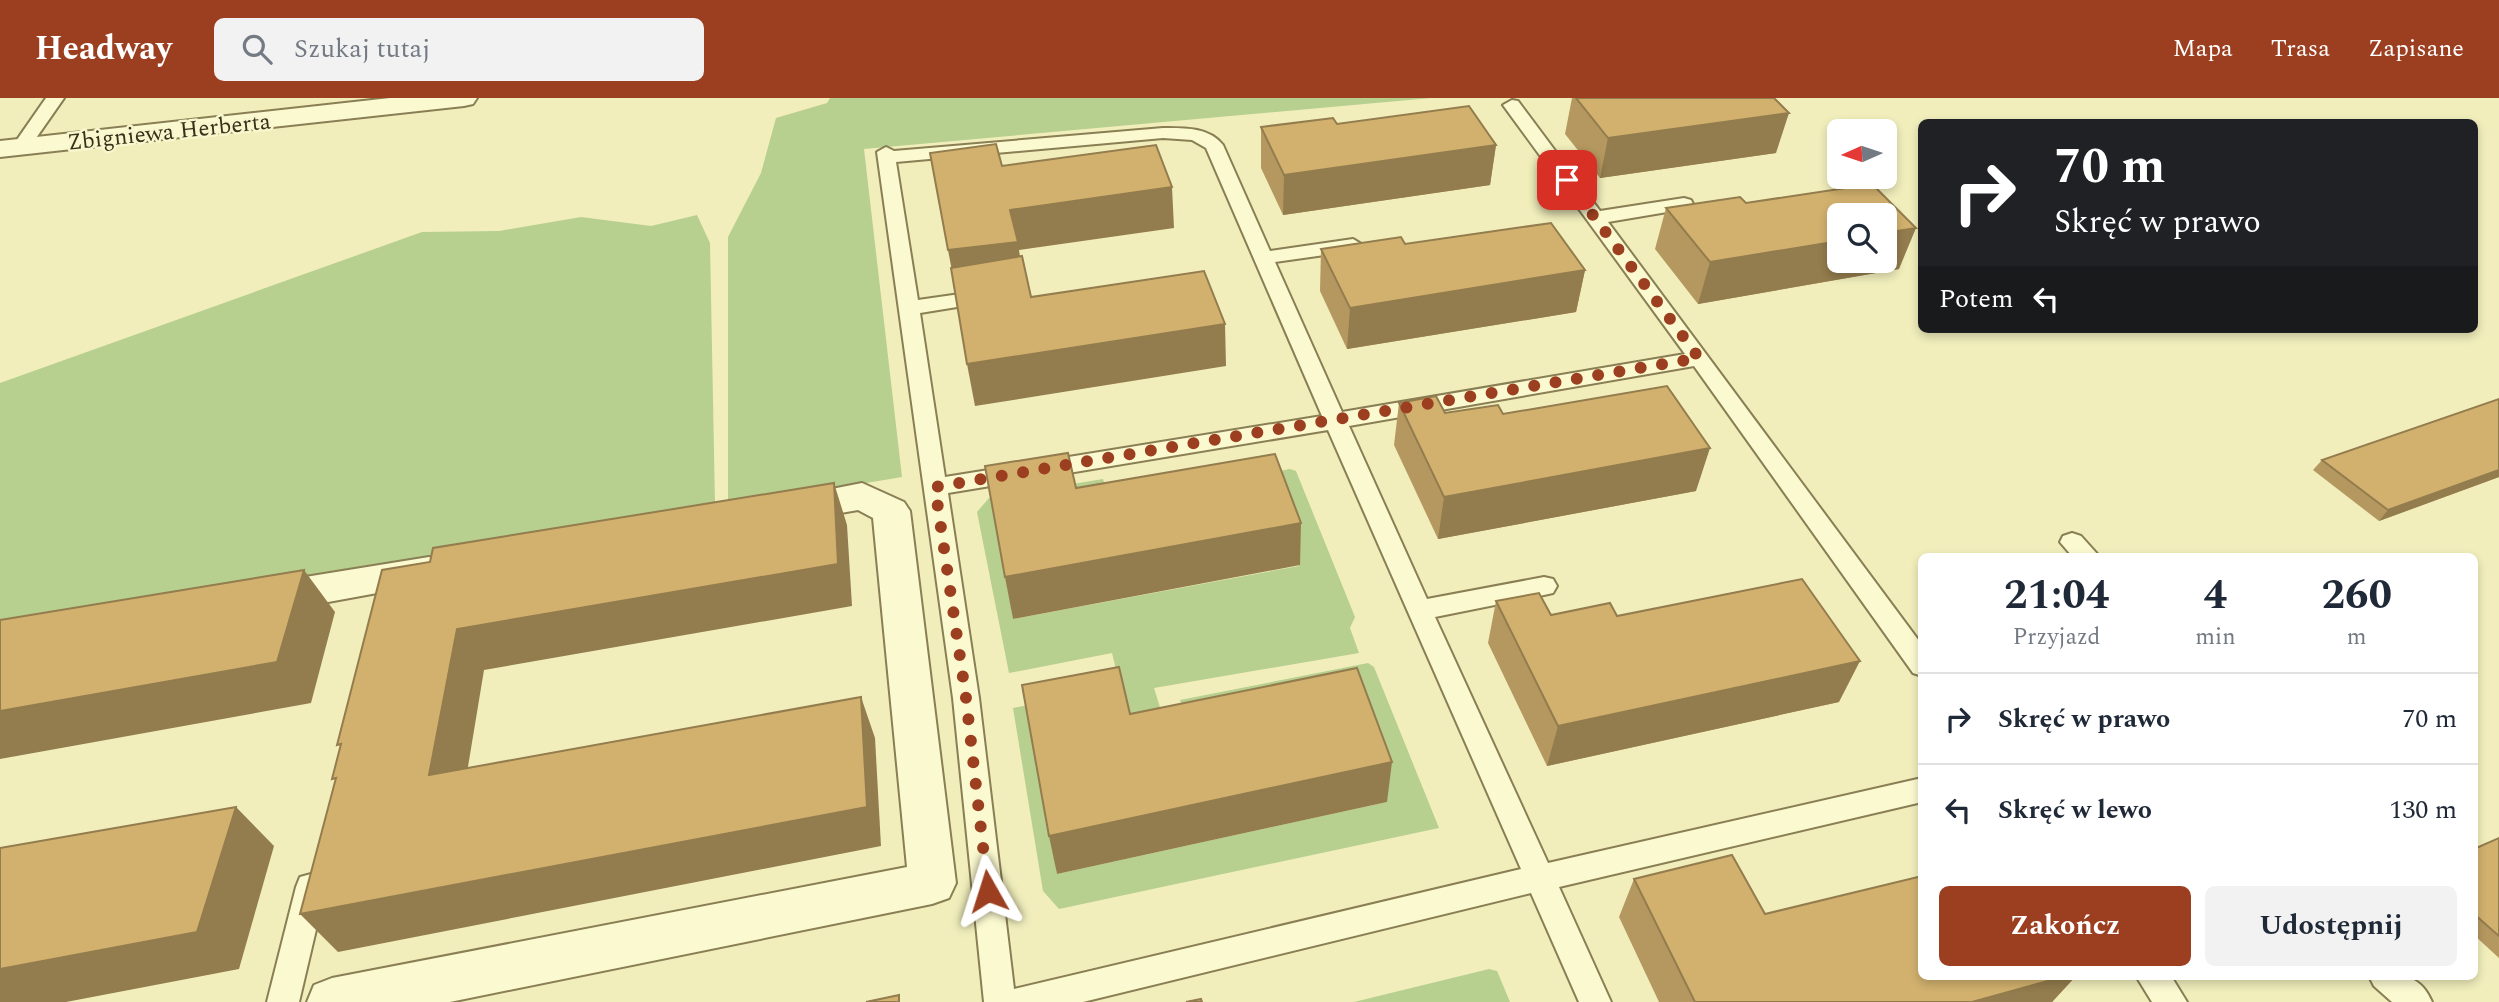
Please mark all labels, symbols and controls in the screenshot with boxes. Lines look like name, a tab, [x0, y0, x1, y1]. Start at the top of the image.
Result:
search box	[214, 18, 704, 81]
text: Headway	[35, 24, 172, 74]
text: Szukaj tutaj	[294, 29, 430, 69]
icon: search	[238, 30, 276, 68]
text: Mapa	[2173, 31, 2233, 67]
text: Trasa	[2271, 31, 2330, 67]
text: Zapisane	[2368, 31, 2464, 67]
street label: Zbigniewa Herberta	[66, 104, 273, 161]
north arrow	[1827, 119, 1897, 189]
map controls	[1827, 119, 1897, 273]
text: 70 m	[2054, 130, 2165, 205]
icon: right	[1939, 147, 2030, 238]
pin	[1537, 150, 1597, 210]
icon: arrive	[1548, 161, 1586, 199]
text: Skręć w prawo	[2054, 198, 2261, 247]
button: search	[1827, 203, 1897, 273]
text: Potem	[1939, 279, 2013, 319]
icon: left	[2027, 280, 2065, 318]
text: 21:04	[2004, 564, 2109, 627]
text: 4	[2204, 564, 2227, 627]
text: 260	[2321, 564, 2392, 627]
text: Przyjazd	[2013, 620, 2100, 655]
text: min	[2195, 620, 2236, 655]
text: m	[2347, 620, 2367, 655]
text: Skręć w prawo	[1998, 699, 2170, 739]
text: 70 m	[2402, 699, 2457, 739]
icon: right	[1939, 700, 1977, 738]
text: Skręć w lewo	[1998, 790, 2152, 830]
text: 130 m	[2389, 790, 2457, 830]
icon: left	[1939, 791, 1977, 829]
position arrow	[951, 854, 1025, 928]
button: Zakończ	[1939, 886, 2191, 966]
button: Udostępnij	[2205, 886, 2457, 966]

